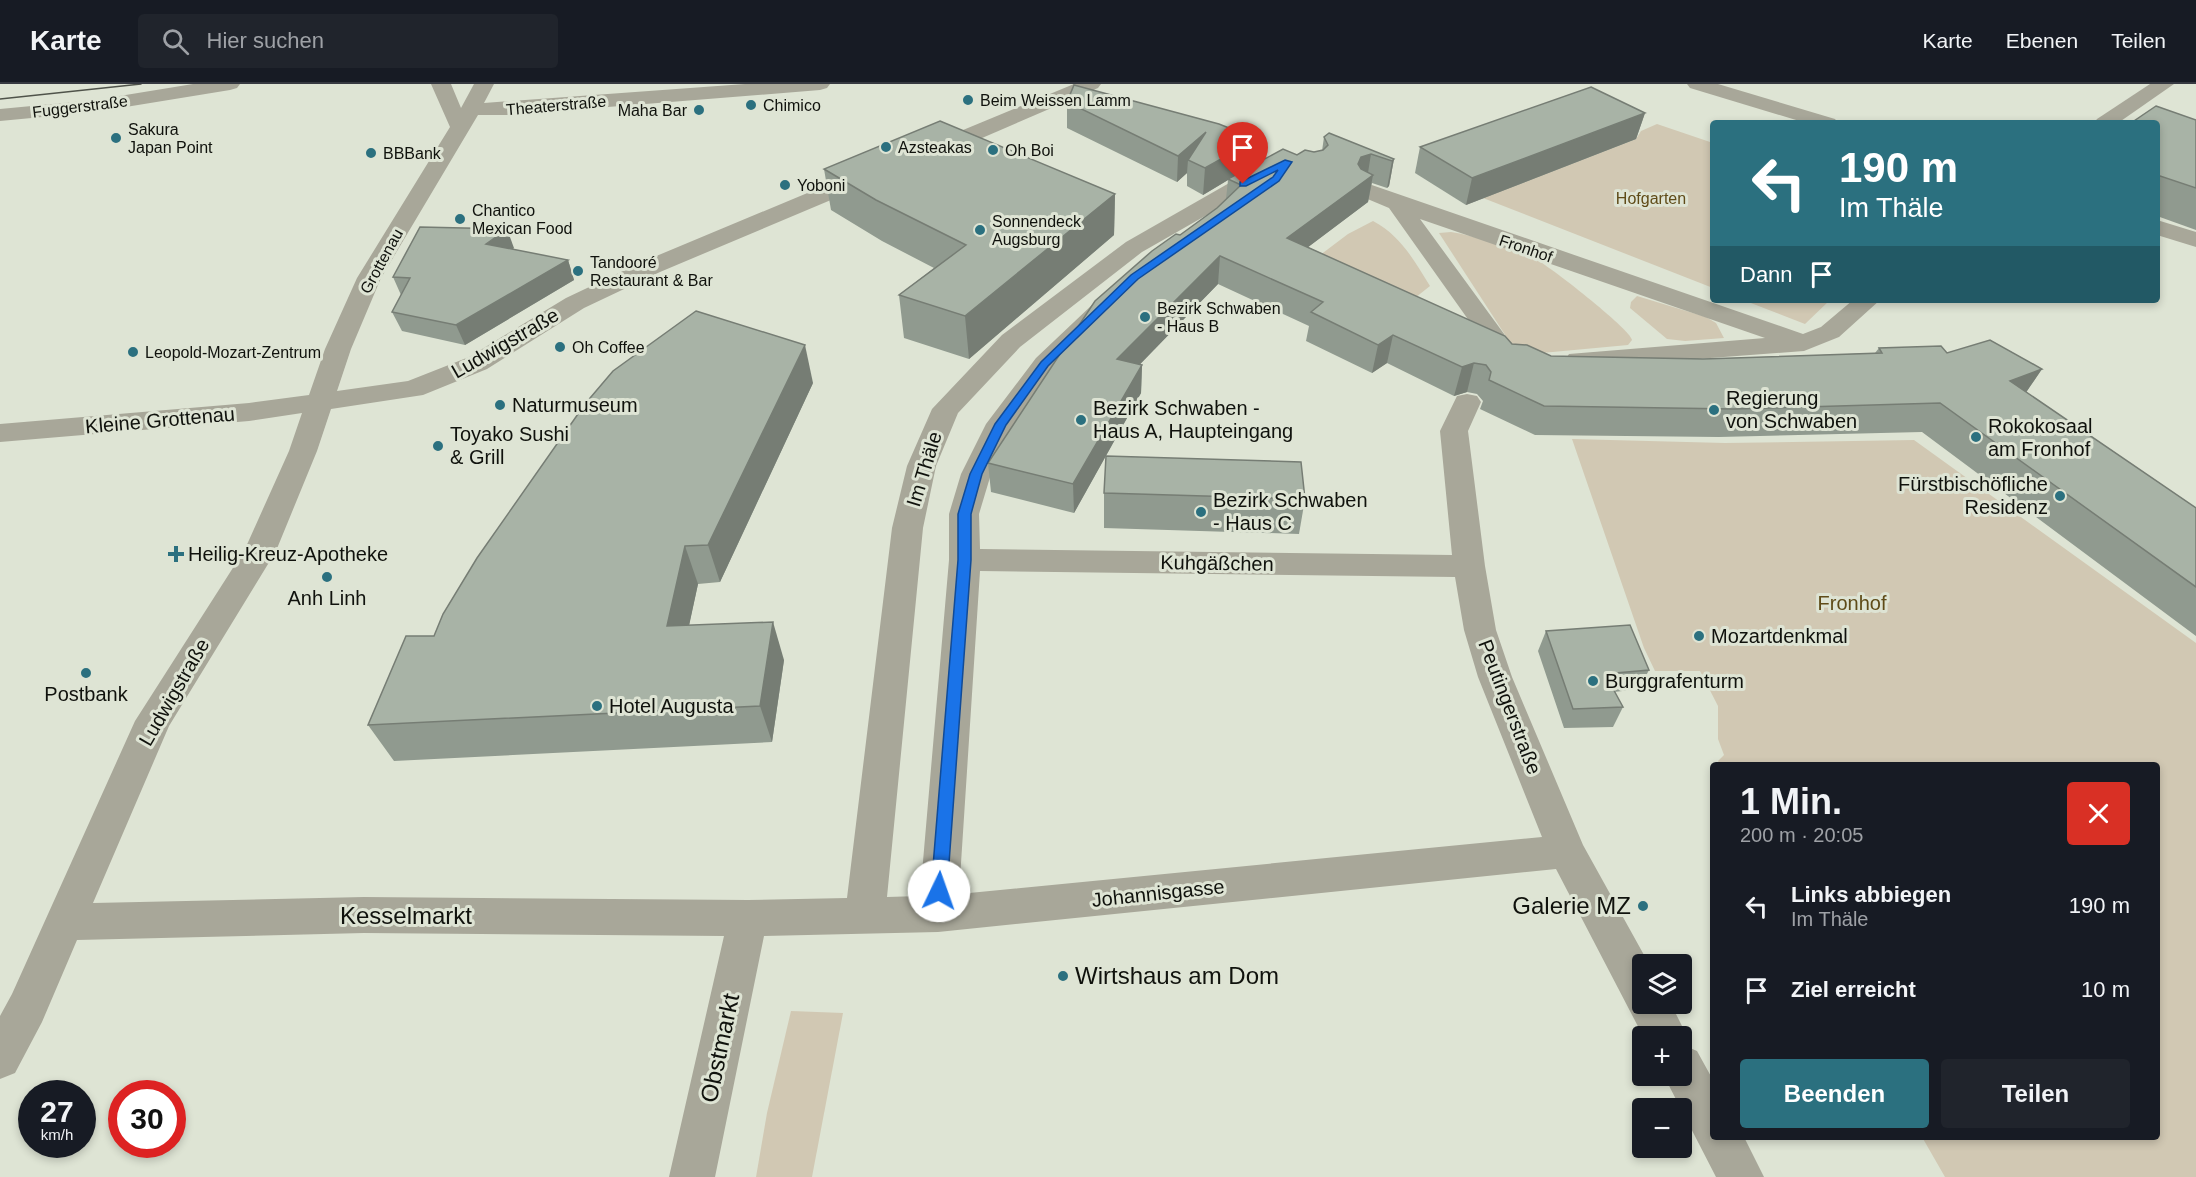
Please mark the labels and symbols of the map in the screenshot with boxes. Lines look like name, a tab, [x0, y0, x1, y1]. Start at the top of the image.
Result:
street label: Fuggerstraße	[31, 92, 129, 121]
place label: Beim Weissen Lamm	[980, 92, 1131, 109]
street label: Theaterstraße	[505, 93, 607, 118]
marker: Beim Weissen Lamm	[961, 93, 975, 107]
place label: Chimico	[763, 97, 821, 114]
marker: Chimico	[744, 98, 758, 112]
place label: Maha Bar	[618, 102, 688, 119]
marker: Maha Bar	[692, 103, 706, 117]
place label: Sakura Japan Point	[128, 121, 213, 156]
pin	[1217, 122, 1268, 184]
marker: Sakura Japan Point	[109, 131, 123, 145]
place label: Azsteakas	[898, 139, 972, 156]
marker: Azsteakas	[879, 140, 893, 154]
place label: Oh Boi	[1005, 142, 1054, 159]
marker: Oh Boi	[986, 143, 1000, 157]
place label: BBBank	[383, 145, 442, 162]
marker: BBBank	[364, 146, 378, 160]
place label: Yoboni	[797, 177, 845, 194]
marker: Yoboni	[778, 178, 792, 192]
park label: Hofgarten	[1616, 190, 1686, 207]
place label: Chantico Mexican Food	[472, 202, 573, 237]
marker: Chantico Mexican Food	[453, 212, 467, 226]
place label: Sonnendeck Augsburg	[992, 213, 1082, 248]
marker: Sonnendeck Augsburg	[973, 223, 987, 237]
street label: Grottenau	[357, 226, 406, 296]
street label: Fronhof	[1497, 231, 1555, 266]
place label: Tandooré Restaurant & Bar	[590, 254, 713, 289]
marker: Tandooré Restaurant & Bar	[571, 264, 585, 278]
place label: Bezirk Schwaben - Haus B	[1157, 300, 1281, 335]
street label: Ludwigstraße	[448, 303, 562, 383]
marker: Bezirk Schwaben - Haus B	[1138, 310, 1152, 324]
place label: Oh Coffee	[572, 339, 645, 356]
marker: Oh Coffee	[553, 340, 567, 354]
place label: Leopold-Mozart-Zentrum	[145, 344, 321, 361]
marker: Leopold-Mozart-Zentrum	[126, 345, 140, 359]
place label: Regierung von Schwaben	[1726, 387, 1857, 432]
place label: Naturmuseum	[512, 394, 638, 416]
place label: Bezirk Schwaben - Haus A, Haupteingang	[1093, 397, 1293, 442]
marker: Naturmuseum	[493, 398, 507, 412]
street label: Kleine Grottenau	[84, 403, 236, 437]
marker: Regierung von Schwaben	[1707, 403, 1721, 417]
marker: Bezirk Schwaben - Haus A, Haupteingang	[1074, 413, 1088, 427]
place label: Rokokosaal am Fronhof	[1988, 415, 2093, 460]
place label: Toyako Sushi & Grill	[450, 423, 569, 468]
street label: Im Thäle	[902, 429, 946, 509]
marker: Rokokosaal am Fronhof	[1969, 430, 1983, 444]
marker: Toyako Sushi & Grill	[431, 439, 445, 453]
place label: Fürstbischöfliche Residenz	[1898, 473, 2048, 518]
place label: Bezirk Schwaben - Haus C	[1213, 489, 1368, 534]
marker: Fürstbischöfliche Residenz	[2053, 489, 2067, 503]
marker: Bezirk Schwaben - Haus C	[1194, 505, 1208, 519]
place label: Heilig-Kreuz-Apotheke	[188, 543, 388, 565]
marker: Heilig-Kreuz-Apotheke	[169, 547, 183, 561]
street label: Kuhgäßchen	[1160, 551, 1274, 575]
marker: Anh Linh	[320, 570, 334, 584]
place label: Anh Linh	[288, 587, 366, 609]
park label: Fronhof	[1818, 592, 1887, 614]
place label: Mozartdenkmal	[1711, 625, 1848, 647]
marker: Mozartdenkmal	[1692, 629, 1706, 643]
street label: Ludwigstraße	[134, 635, 214, 749]
street label: Peutingerstraße	[1474, 637, 1546, 777]
marker: Postbank	[79, 666, 93, 680]
place label: Burggrafenturm	[1605, 670, 1744, 692]
marker: Burggrafenturm	[1586, 674, 1600, 688]
place label: Postbank	[44, 683, 129, 705]
place label: Hotel Augusta	[609, 695, 734, 717]
marker: Hotel Augusta	[590, 699, 604, 713]
position arrow	[907, 859, 971, 923]
street label: Johannisgasse	[1090, 875, 1226, 911]
place label: Galerie MZ	[1512, 892, 1631, 919]
marker: Galerie MZ	[1636, 899, 1650, 913]
street label: Kesselmarkt	[340, 902, 472, 929]
place label: Wirtshaus am Dom	[1075, 962, 1279, 989]
marker: Wirtshaus am Dom	[1056, 969, 1070, 983]
street label: Obstmarkt	[695, 991, 744, 1105]
speed limit sign: 30	[108, 1080, 186, 1158]

